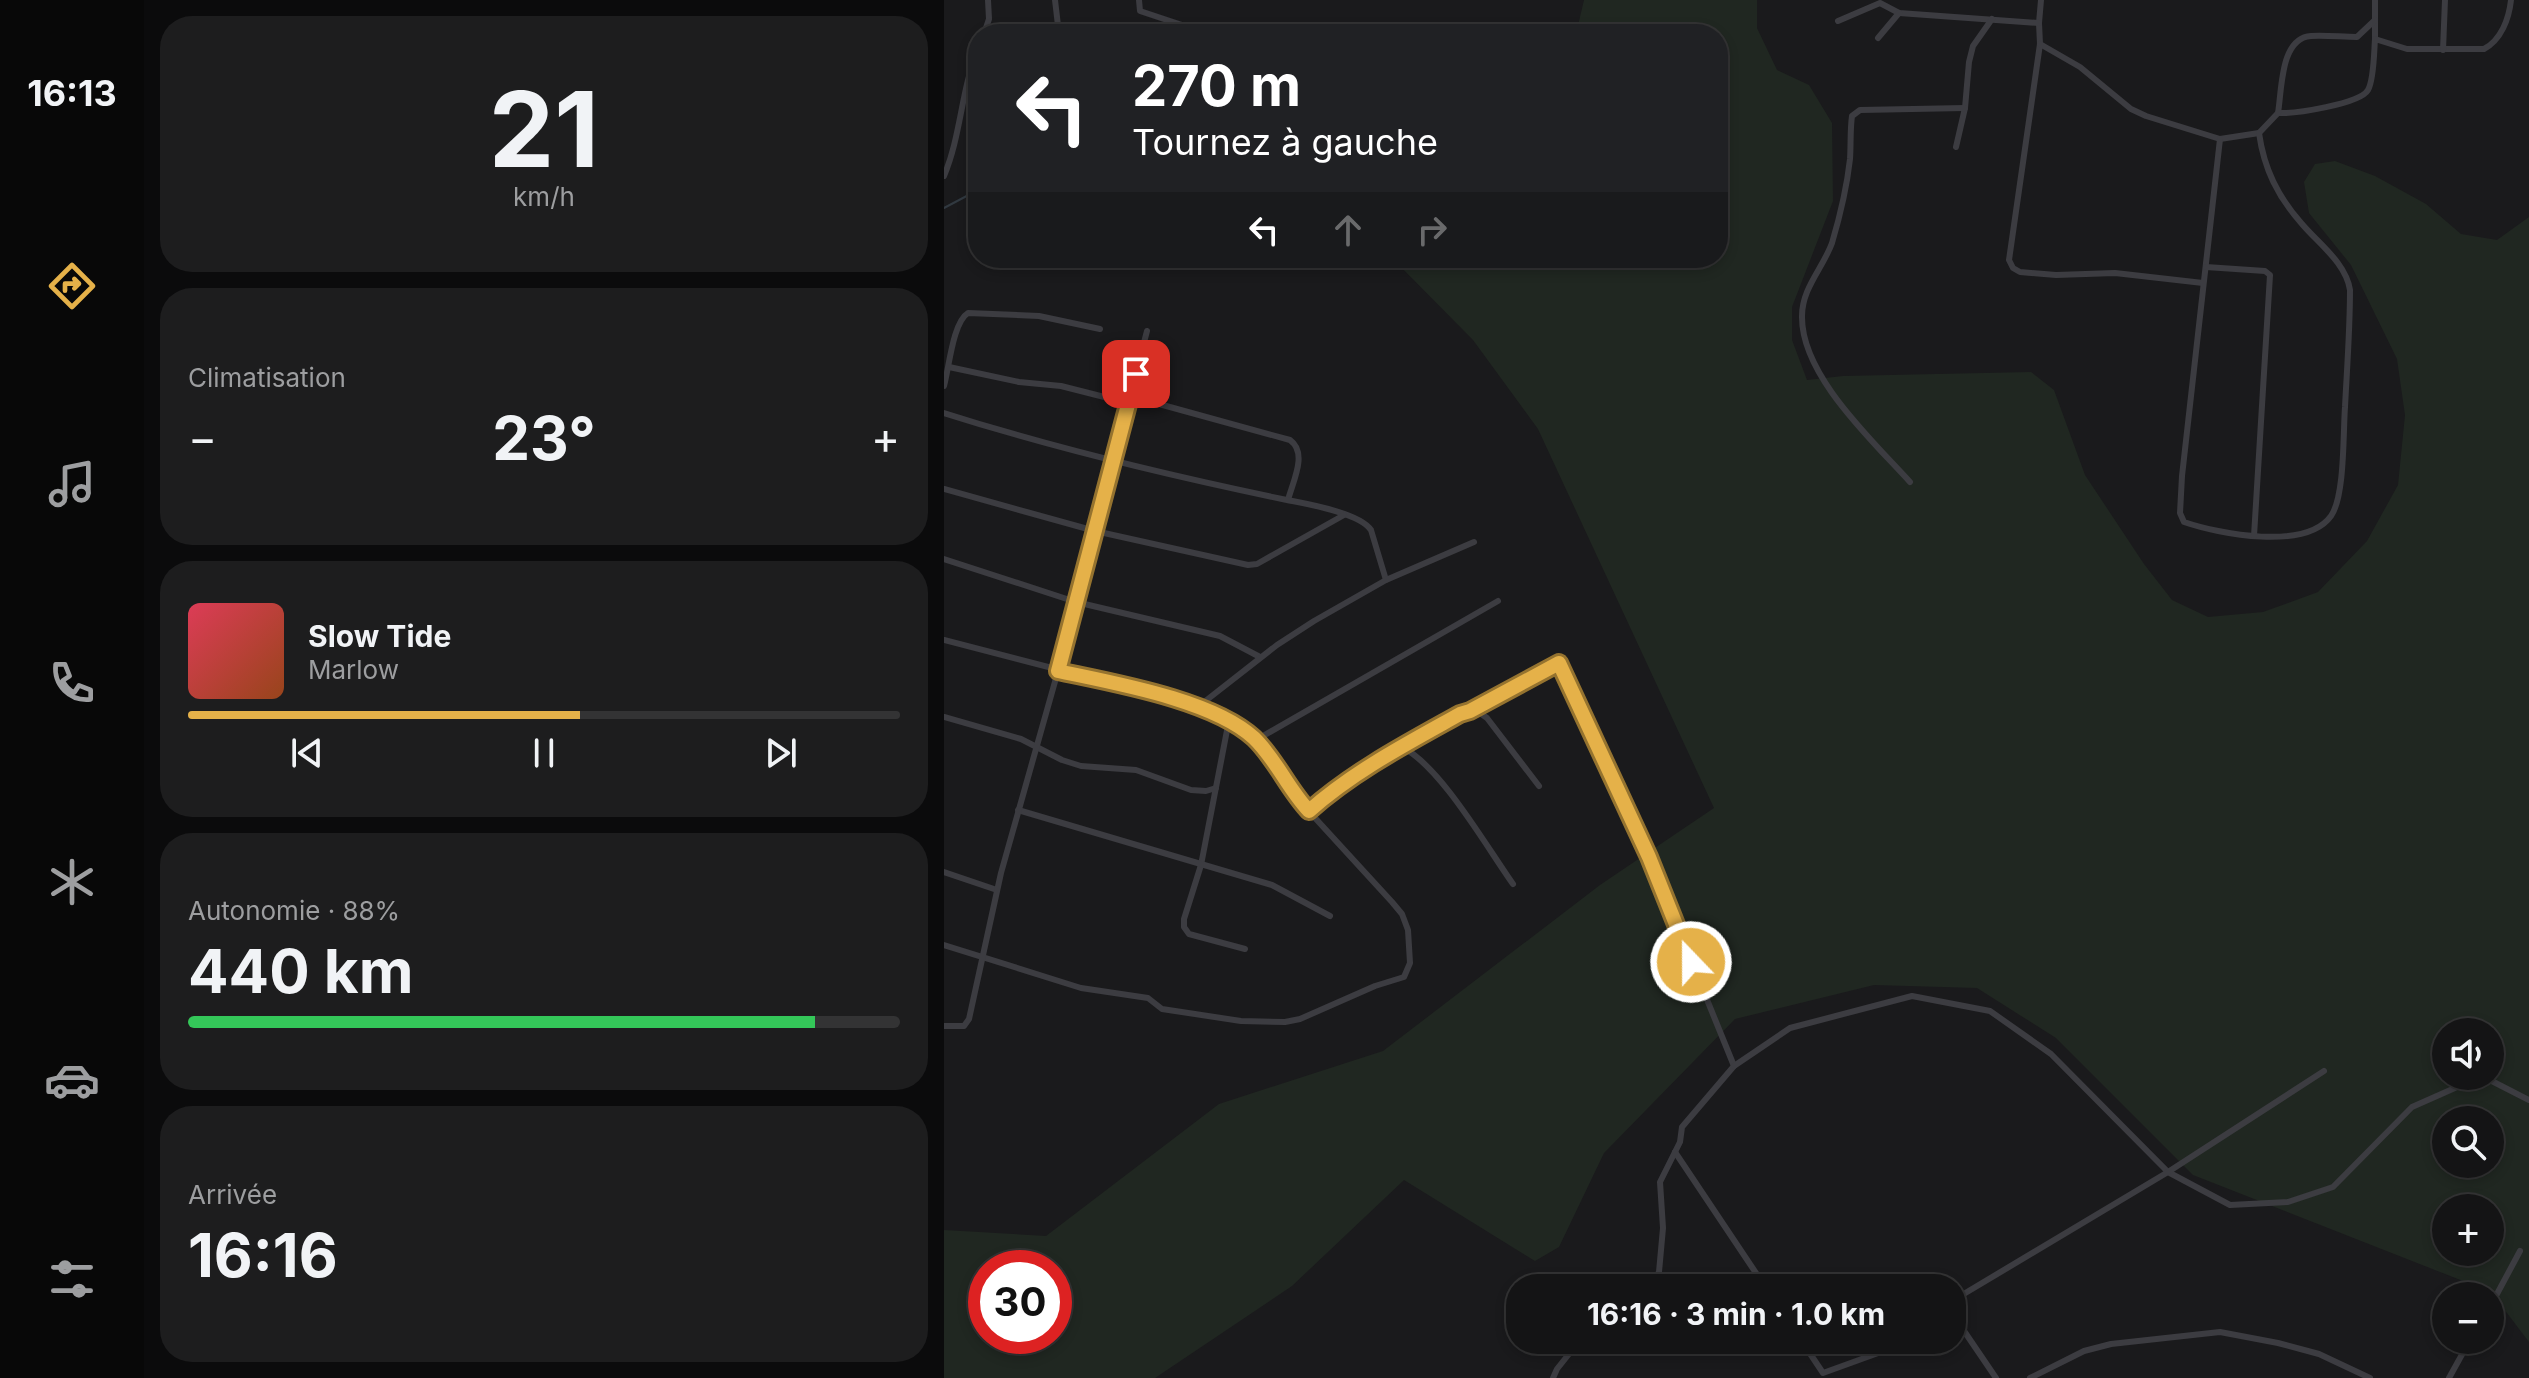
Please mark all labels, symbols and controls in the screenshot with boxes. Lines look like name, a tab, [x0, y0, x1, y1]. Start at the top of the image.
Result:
text: 270 m	[1132, 52, 1301, 120]
icon: left	[1000, 56, 1104, 160]
text: 21	[489, 66, 599, 192]
text: 16:13	[27, 71, 117, 115]
text: Tournez à gauche	[1132, 120, 1438, 164]
text: km/h	[513, 181, 575, 212]
icon: left	[1242, 208, 1286, 252]
icon: ahead	[1326, 208, 1370, 252]
icon: right	[1410, 208, 1454, 252]
icon: directions	[44, 258, 100, 314]
pin	[1102, 340, 1170, 408]
icon: arrive	[1114, 352, 1158, 396]
text: Climatisation	[188, 362, 346, 393]
text: 23°	[492, 402, 596, 474]
text: −	[188, 411, 217, 465]
text: +	[871, 411, 900, 465]
icon: music	[44, 456, 100, 512]
text: Slow Tide	[308, 618, 451, 654]
text: Marlow	[308, 654, 399, 685]
icon: phone	[44, 655, 100, 711]
icon: previous	[285, 731, 329, 775]
icon: pause	[522, 731, 566, 775]
icon: next	[759, 731, 803, 775]
icon: climate	[44, 854, 100, 910]
text: Autonomie · 88%	[188, 895, 400, 926]
position arrow	[1649, 920, 1733, 1004]
text: 440 km	[188, 935, 413, 1007]
map controls	[2432, 1018, 2504, 1354]
button: sound	[2432, 1018, 2504, 1090]
icon: car	[44, 1052, 100, 1108]
button: search	[2432, 1106, 2504, 1178]
text: Arrivée	[188, 1179, 277, 1210]
button: +	[2432, 1194, 2504, 1266]
text: 16:16	[188, 1219, 338, 1291]
speed limit sign: 30	[968, 1250, 1072, 1354]
icon: filters	[44, 1251, 100, 1307]
button: −	[2432, 1282, 2504, 1354]
text: 16:16 · 3 min · 1.0 km	[1587, 1296, 1885, 1332]

